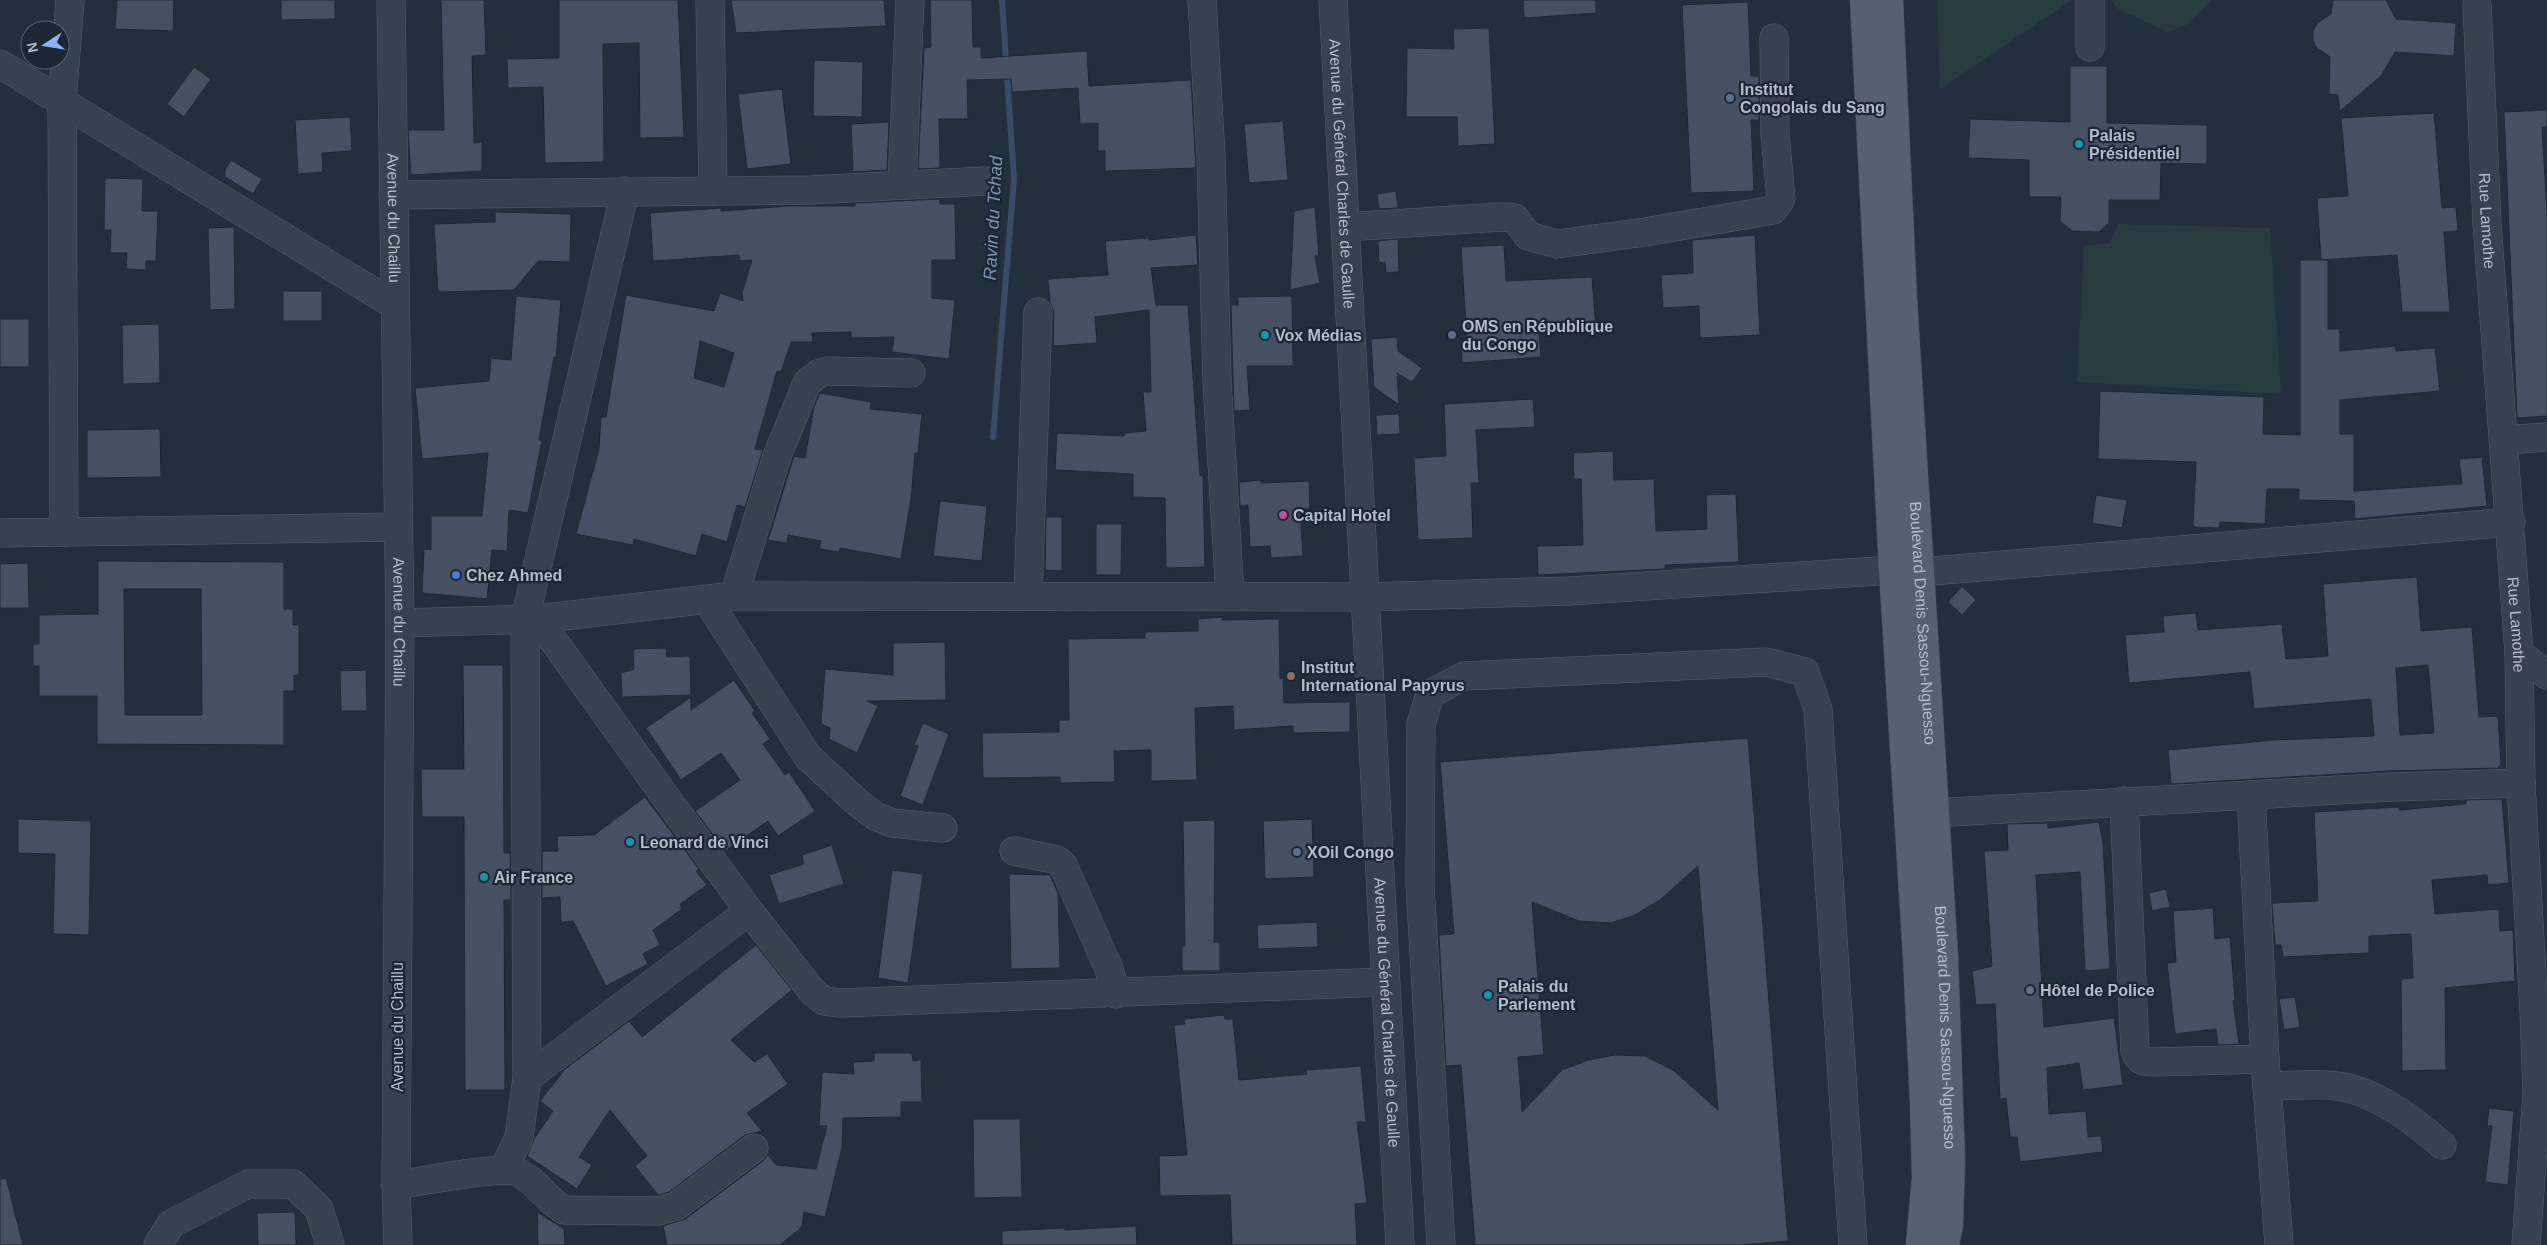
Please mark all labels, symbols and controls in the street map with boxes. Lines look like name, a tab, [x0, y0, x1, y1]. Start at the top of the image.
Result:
north arrow	[20, 20, 70, 70]
street label: Avenue du Général Charles de Gaulle	[1327, 38, 1358, 309]
text: N	[23, 41, 41, 54]
place label: Institut Congolais du Sang	[1740, 81, 1885, 116]
marker: Institut Congolais du Sang	[1724, 92, 1736, 104]
place label: Palais Présidentiel	[2089, 127, 2180, 162]
marker: Palais Présidentiel	[2073, 138, 2085, 150]
street label: Avenue du Chaillu	[385, 153, 404, 283]
water label: Ravin du Tchad	[980, 154, 1006, 281]
street label: Rue Lamothe	[2476, 172, 2499, 269]
place label: OMS en République du Congo	[1462, 318, 1613, 353]
place label: Vox Médias	[1275, 327, 1362, 344]
marker: Vox Médias	[1259, 329, 1271, 341]
marker: OMS en République du Congo	[1446, 329, 1458, 341]
street label: Boulevard Denis Sassou-Nguesso	[1907, 501, 1939, 745]
place label: Capital Hotel	[1293, 507, 1391, 524]
marker: Capital Hotel	[1277, 509, 1289, 521]
street label: Avenue du Chaillu	[391, 557, 409, 687]
place label: Chez Ahmed	[466, 567, 562, 584]
marker: Chez Ahmed	[450, 569, 462, 581]
street label: Rue Lamothe	[2505, 576, 2528, 673]
place label: Institut International Papyrus	[1301, 659, 1465, 694]
marker: Institut International Papyrus	[1285, 670, 1297, 682]
place label: Leonard de Vinci	[640, 834, 769, 851]
marker: Leonard de Vinci	[624, 836, 636, 848]
place label: XOil Congo	[1307, 844, 1394, 861]
marker: XOil Congo	[1291, 846, 1303, 858]
place label: Air France	[494, 869, 573, 886]
marker: Air France	[478, 871, 490, 883]
street label: Avenue du Général Charles de Gaulle	[1372, 877, 1403, 1148]
street label: Boulevard Denis Sassou-Nguesso	[1932, 905, 1959, 1150]
street label: Avenue du Chaillu	[389, 962, 406, 1092]
place label: Palais du Parlement	[1498, 978, 1576, 1013]
place label: Hôtel de Police	[2040, 982, 2155, 999]
marker: Hôtel de Police	[2024, 984, 2036, 996]
marker: Palais du Parlement	[1482, 989, 1494, 1001]

